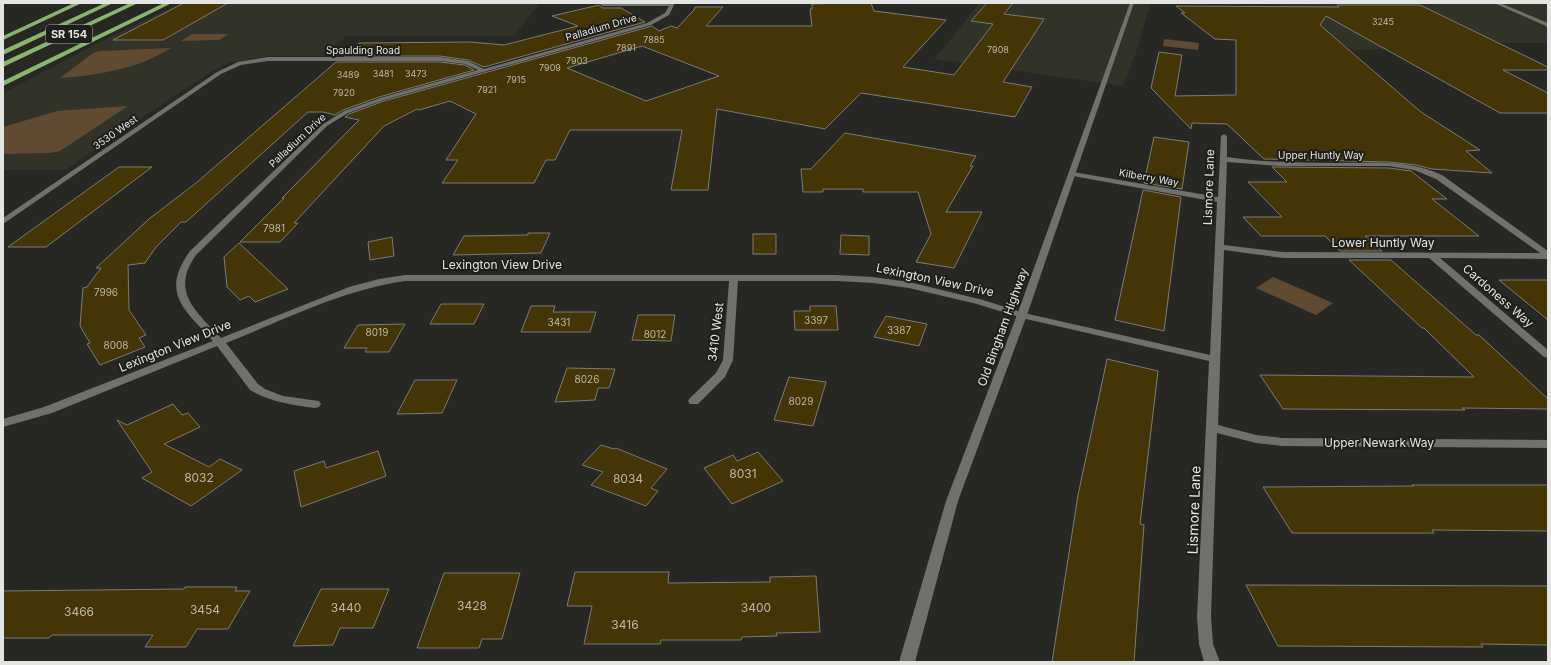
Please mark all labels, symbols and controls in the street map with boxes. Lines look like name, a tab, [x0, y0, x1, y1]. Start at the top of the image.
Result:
street label: Palladium Drive	[564, 11, 638, 43]
house number: 3245	[1372, 16, 1394, 27]
road number: SR 154	[46, 25, 92, 43]
house number: 7885	[643, 34, 665, 45]
house number: 7891	[616, 42, 636, 53]
street label: Spaulding Road	[326, 44, 400, 56]
house number: 7908	[987, 44, 1009, 55]
house number: 7903	[566, 55, 588, 66]
house number: 7909	[539, 62, 561, 73]
house number: 3481	[373, 68, 393, 79]
house number: 3473	[405, 68, 427, 79]
house number: 3489	[337, 69, 360, 80]
house number: 7915	[506, 74, 526, 85]
house number: 7921	[477, 84, 497, 95]
house number: 7920	[333, 87, 355, 98]
street label: Palladium Drive	[266, 111, 328, 169]
street label: 3530 West	[91, 112, 140, 152]
street label: Lismore Lane	[1200, 149, 1217, 225]
street label: Upper Huntly Way	[1278, 149, 1364, 161]
street label: Kilberry Way	[1118, 166, 1180, 188]
house number: 7981	[263, 222, 285, 234]
street label: Lower Huntly Way	[1332, 235, 1435, 250]
street label: Lexington View Drive	[442, 257, 562, 272]
street label: Lexington View Drive	[875, 260, 995, 299]
street label: Cardoness Way	[1460, 261, 1537, 331]
street label: Old Bingham Highway	[974, 265, 1031, 388]
house number: 7996	[94, 286, 118, 298]
street label: 3410 West	[704, 302, 727, 362]
house number: 3397	[804, 314, 828, 326]
street label: Lexington View Drive	[116, 316, 233, 375]
house number: 3431	[548, 316, 570, 328]
house number: 3387	[887, 324, 911, 336]
house number: 8019	[366, 326, 388, 338]
house number: 8012	[644, 328, 666, 340]
house number: 8008	[104, 339, 129, 351]
house number: 8026	[575, 373, 599, 385]
house number: 8029	[789, 395, 813, 407]
street label: Upper Newark Way	[1324, 435, 1434, 450]
street label: Lismore Lane	[1183, 465, 1204, 555]
house number: 8031	[729, 466, 757, 481]
house number: 8032	[184, 470, 214, 485]
house number: 8034	[613, 471, 643, 486]
house number: 3428	[457, 598, 487, 613]
house number: 3440	[331, 600, 361, 615]
house number: 3400	[741, 600, 771, 615]
house number: 3454	[190, 602, 220, 617]
house number: 3466	[64, 604, 94, 619]
house number: 3416	[611, 617, 639, 632]

